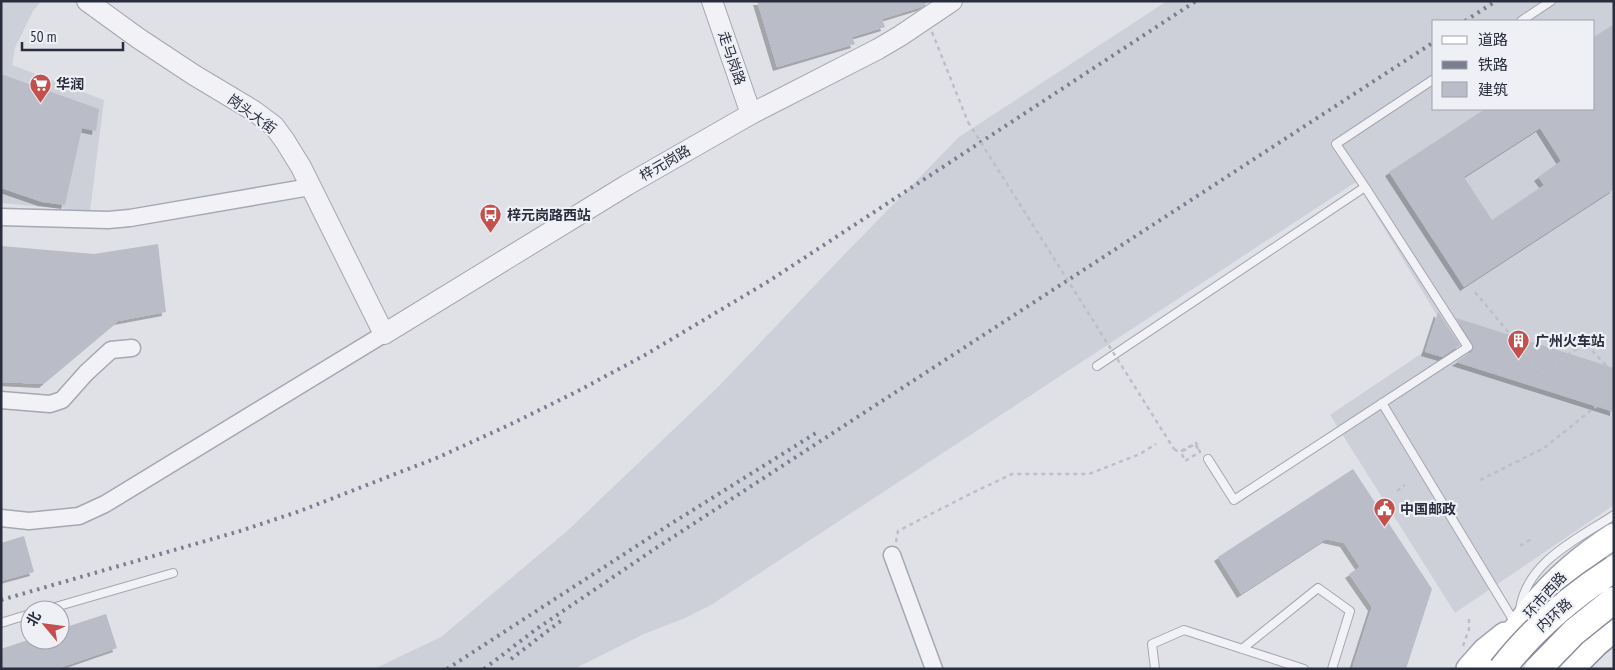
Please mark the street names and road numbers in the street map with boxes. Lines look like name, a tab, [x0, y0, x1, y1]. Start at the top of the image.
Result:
street label: 走马岗路	[714, 29, 750, 87]
street label: 岗头大街	[224, 90, 280, 138]
street label: 梓元岗路	[636, 141, 694, 185]
street label: 环市西路	[1520, 568, 1570, 622]
street label: 内环路	[1532, 594, 1576, 636]

